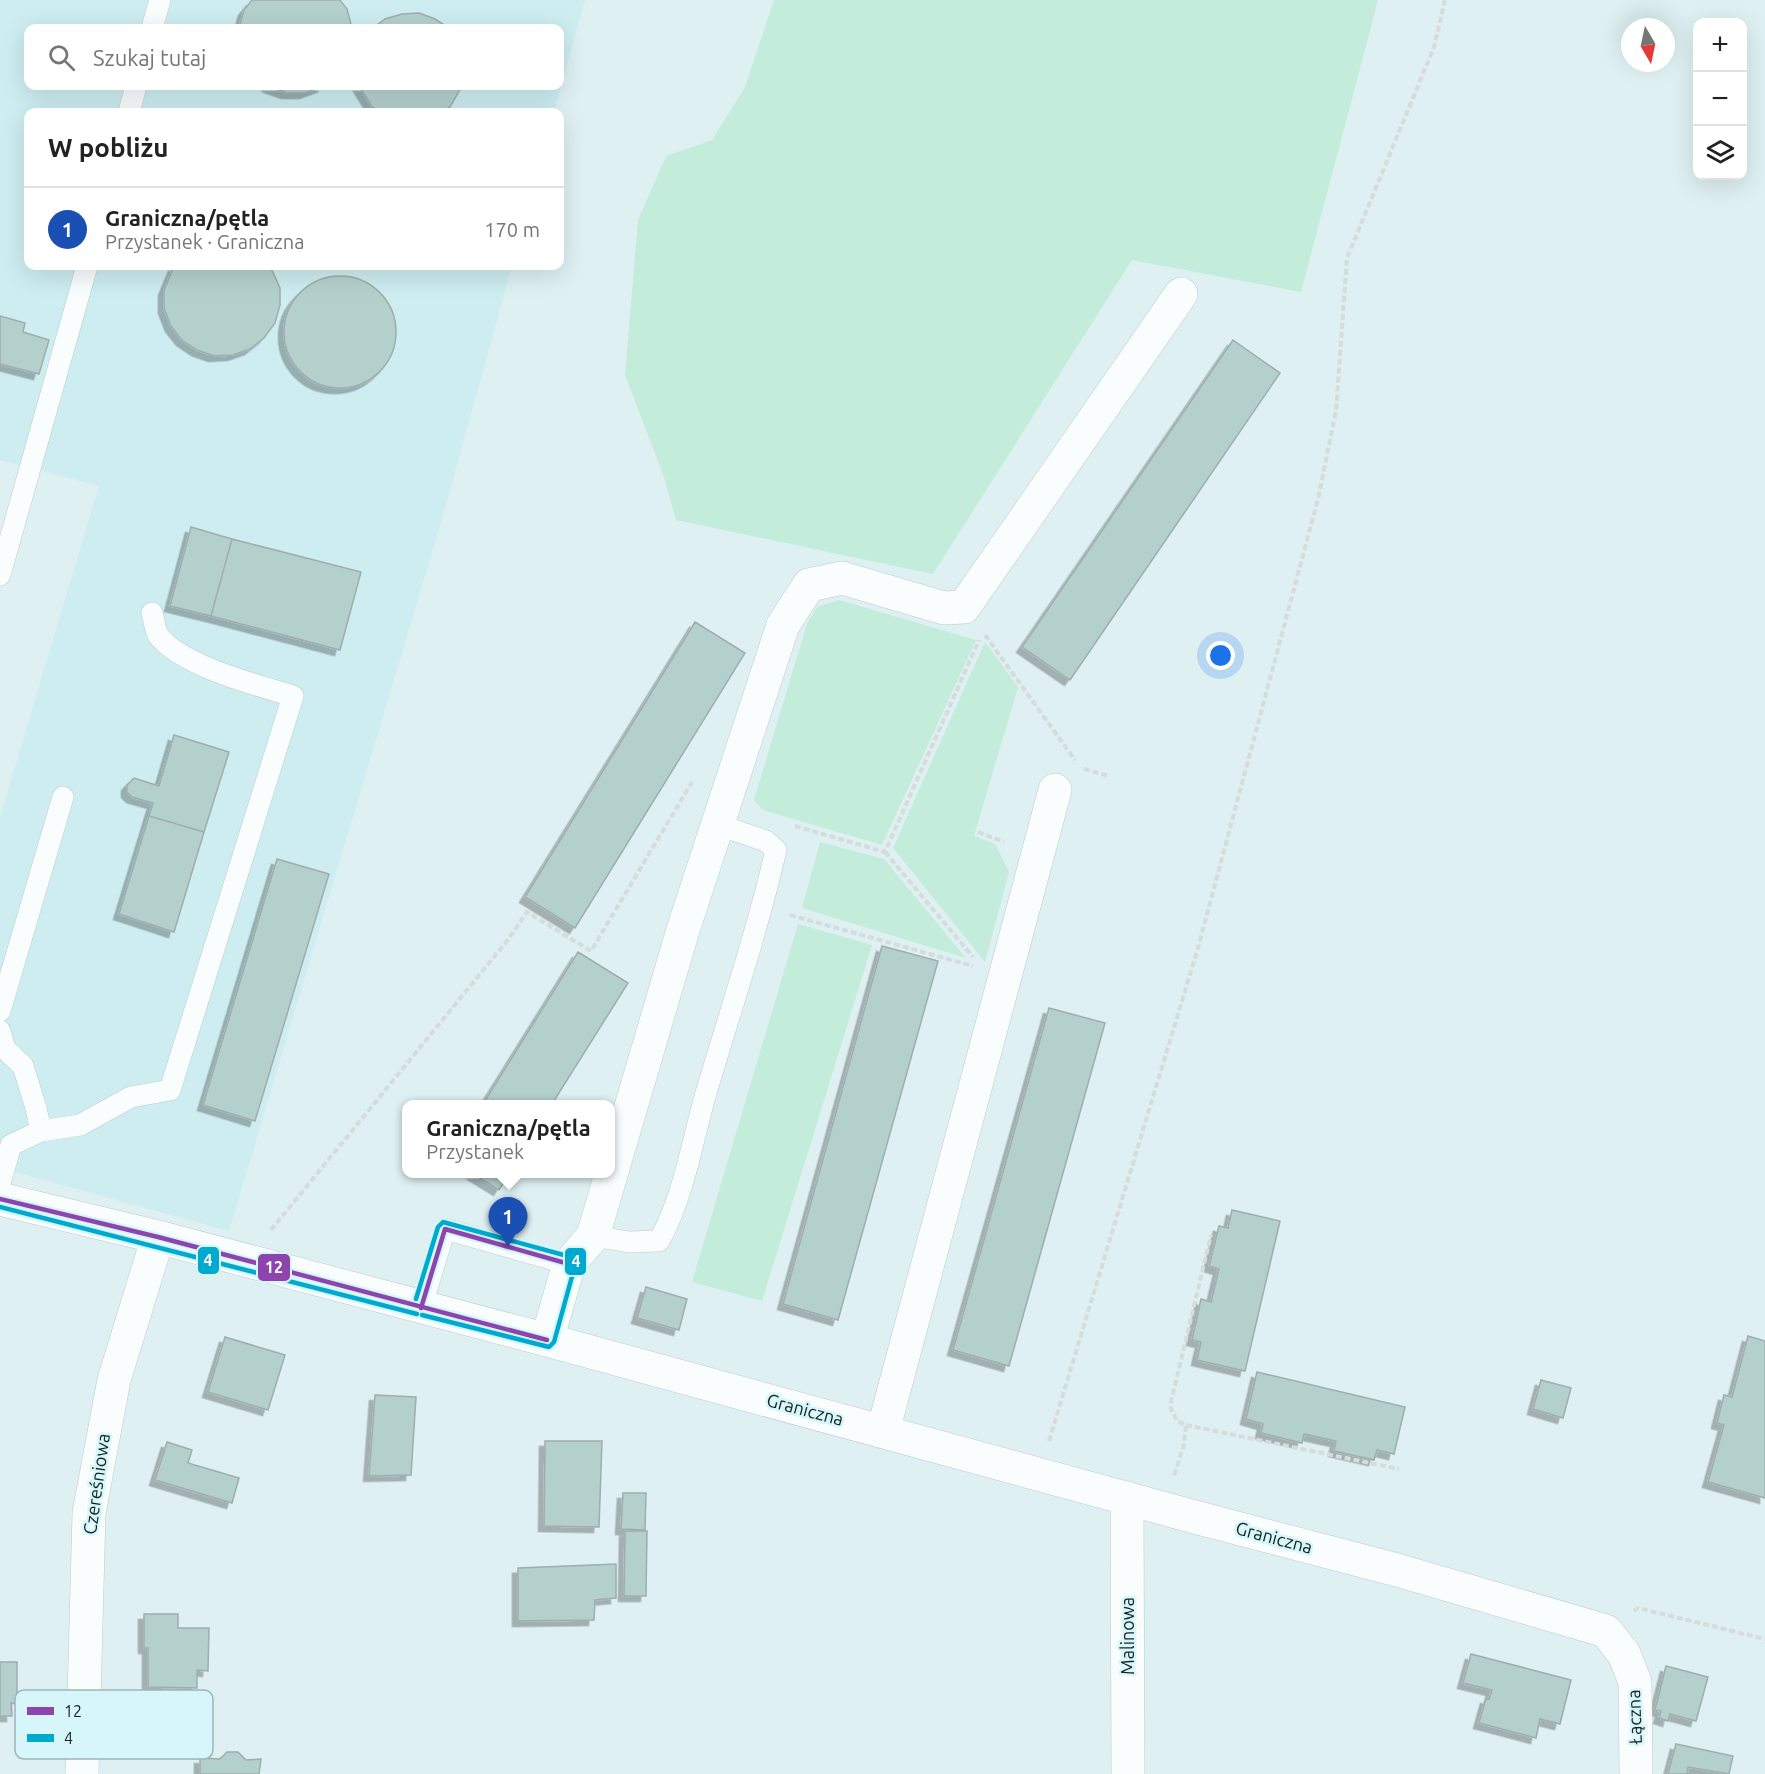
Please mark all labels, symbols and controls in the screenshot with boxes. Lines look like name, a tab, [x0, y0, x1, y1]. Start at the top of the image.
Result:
north arrow	[1621, 18, 1675, 72]
map controls	[1693, 18, 1747, 180]
button: +	[1693, 18, 1747, 72]
search box	[24, 24, 564, 90]
icon: search	[45, 41, 78, 74]
text: Szukaj tutaj	[93, 45, 206, 70]
button: −	[1693, 72, 1747, 126]
button: layers	[1693, 126, 1747, 180]
text: W pobliżu	[48, 133, 169, 162]
text: Graniczna/pętla	[105, 205, 269, 230]
text: 1	[62, 218, 73, 241]
text: 170 m	[484, 218, 540, 241]
text: Przystanek · Graniczna	[105, 230, 304, 253]
your location	[1206, 641, 1235, 670]
popup	[402, 1100, 615, 1178]
text: Graniczna/pętla	[426, 1115, 591, 1140]
text: Przystanek	[426, 1140, 524, 1163]
pin: 1	[488, 1198, 528, 1247]
line badge: 4	[197, 1246, 220, 1275]
line badge: 4	[564, 1247, 587, 1276]
text: 4	[203, 1251, 213, 1269]
text: 4	[571, 1252, 581, 1270]
line badge: 12	[257, 1253, 291, 1282]
text: 12	[265, 1258, 283, 1276]
street label: Graniczna	[765, 1389, 846, 1429]
street label: Czereśniowa	[79, 1432, 113, 1536]
street label: Graniczna	[1234, 1517, 1315, 1557]
street label: Malinowa	[1117, 1597, 1137, 1675]
street label: Łączna	[1623, 1689, 1645, 1745]
legend	[15, 1690, 213, 1759]
text: 12	[64, 1702, 82, 1720]
text: 4	[64, 1729, 73, 1747]

